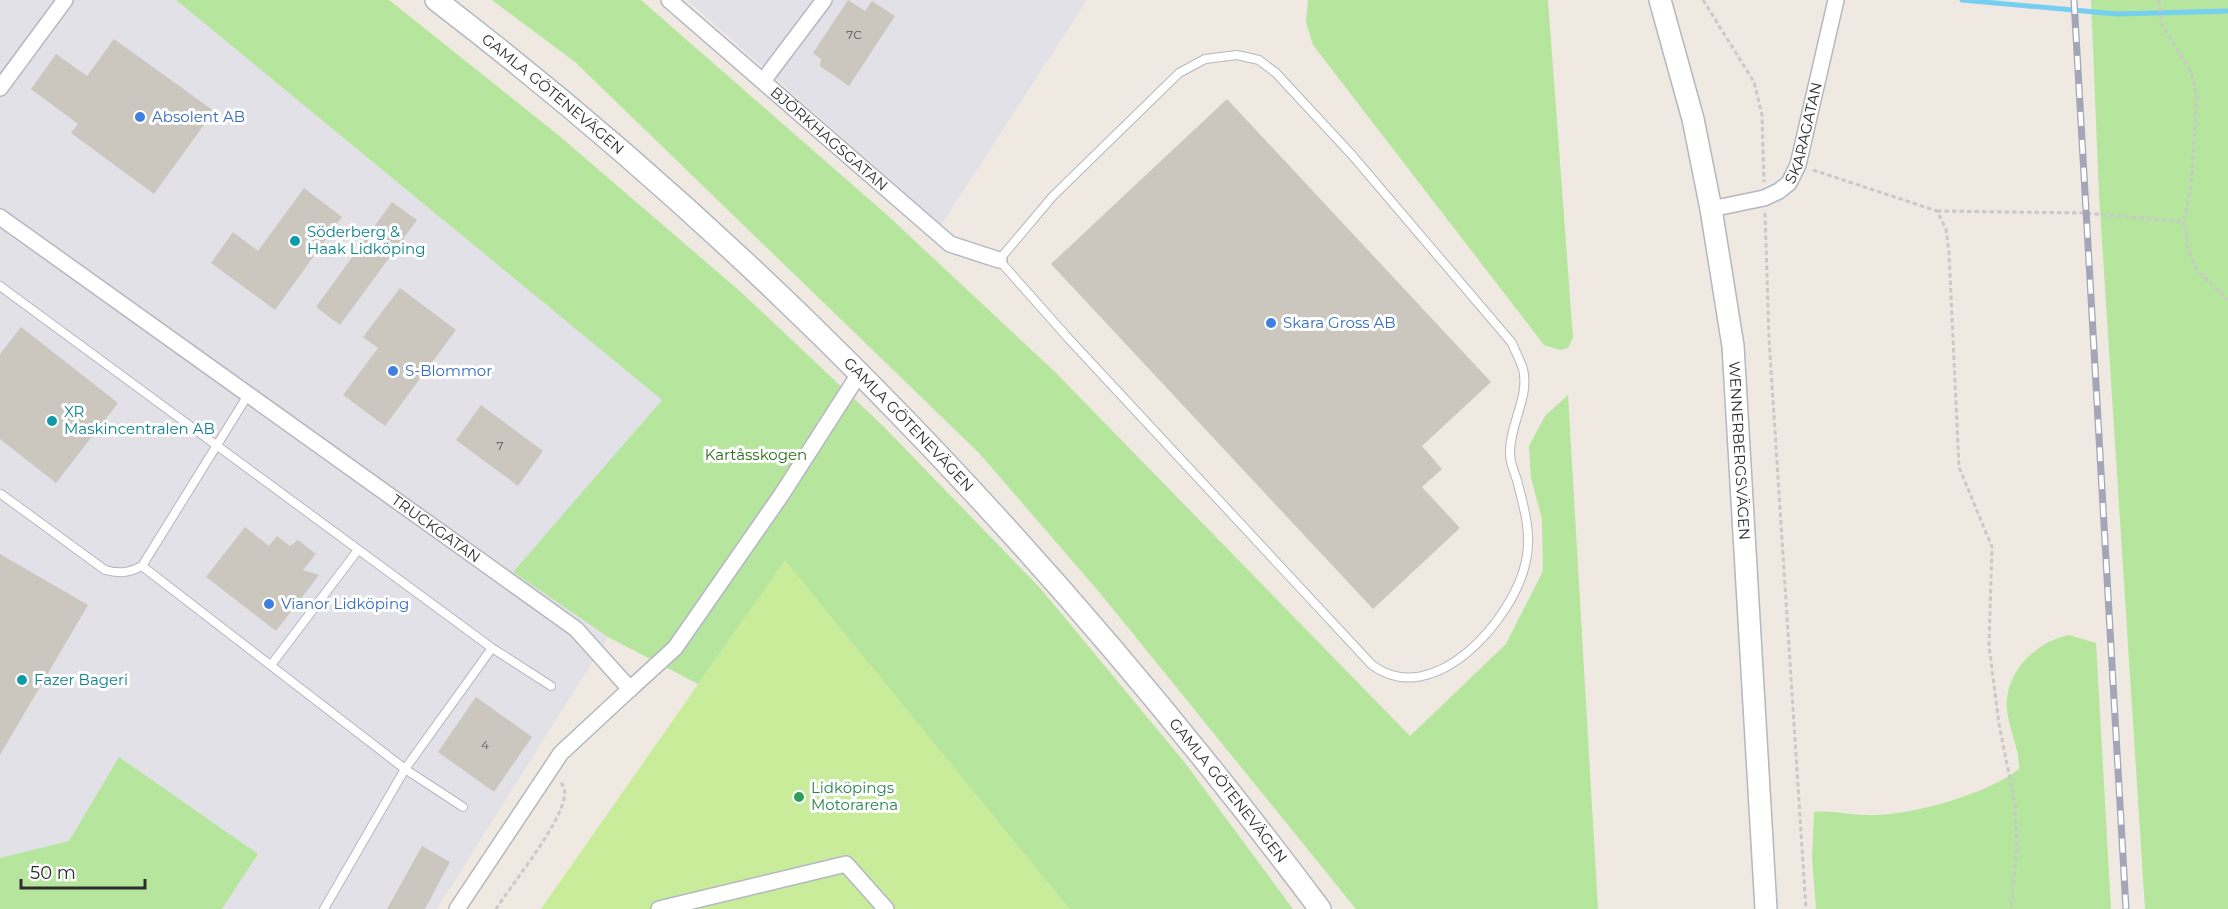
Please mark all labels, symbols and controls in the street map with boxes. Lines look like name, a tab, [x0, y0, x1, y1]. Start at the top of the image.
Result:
house number: 7C	[846, 27, 862, 42]
street label: GAMLA GÖTENEVÄGEN	[478, 29, 628, 158]
street label: SKARAGATAN	[1780, 80, 1826, 187]
street label: BJÖRKHAGSGATAN	[767, 82, 892, 195]
place label: Absolent AB	[152, 107, 245, 126]
marker: Absolent AB	[133, 110, 147, 124]
place label: Söderberg & Haak Lidköping	[307, 222, 426, 258]
marker: Söderberg & Haak Lidköping	[288, 234, 302, 248]
place label: Skara Gross AB	[1283, 313, 1396, 332]
marker: Skara Gross AB	[1264, 316, 1278, 330]
street label: GAMLA GÖTENEVÄGEN	[840, 353, 978, 495]
place label: S-Blommor	[405, 361, 492, 380]
street label: WENNERBERGSVÄGEN	[1725, 361, 1754, 541]
marker: S-Blommor	[386, 364, 400, 378]
place label: XR Maskincentralen AB	[64, 402, 215, 438]
marker: XR Maskincentralen AB	[45, 414, 59, 428]
house number: 7	[496, 438, 504, 453]
park label: Kartåsskogen	[705, 445, 807, 464]
street label: TRUCKGATAN	[388, 490, 484, 567]
place label: Vianor Lidköping	[281, 594, 409, 613]
marker: Vianor Lidköping	[262, 597, 276, 611]
place label: Fazer Bageri	[34, 670, 128, 689]
marker: Fazer Bageri	[15, 673, 29, 687]
street label: GAMLA GÖTENEVÄGEN	[1165, 714, 1292, 866]
house number: 4	[481, 737, 489, 752]
place label: Lidköpings Motorarena	[811, 778, 898, 814]
marker: Lidköpings Motorarena	[792, 790, 806, 804]
scale bar	[21, 852, 146, 890]
text: 50 m	[30, 862, 76, 884]

